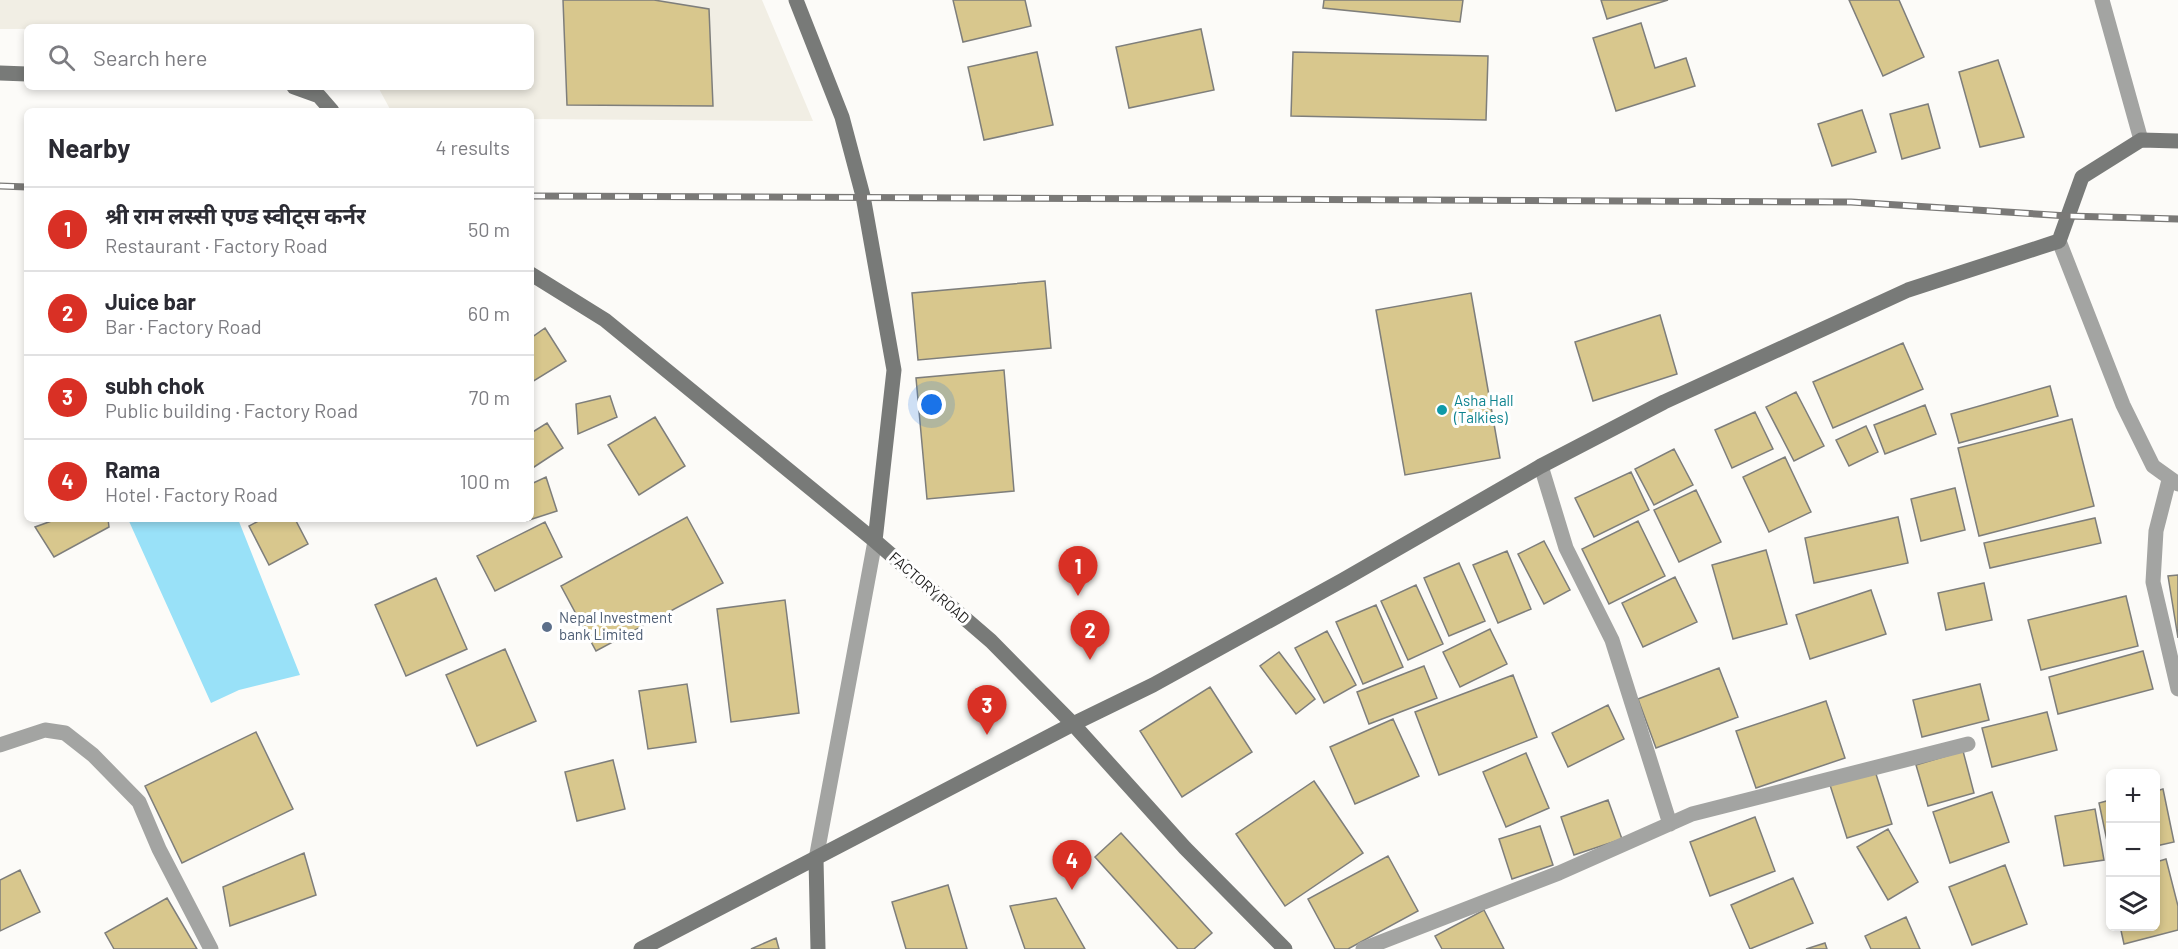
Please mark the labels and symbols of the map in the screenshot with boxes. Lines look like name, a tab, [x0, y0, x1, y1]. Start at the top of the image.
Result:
your location	[917, 390, 946, 419]
place label: Asha Hall (Talkies)	[1453, 391, 1513, 426]
marker: Asha Hall (Talkies)	[1435, 403, 1449, 417]
pin: 1	[1058, 546, 1098, 596]
street label: FACTORY ROAD	[886, 548, 973, 627]
place label: Nepal Investment bank Limited	[559, 608, 673, 643]
pin: 2	[1070, 610, 1110, 660]
marker: Nepal Investment bank Limited	[540, 620, 554, 634]
pin: 3	[968, 686, 1006, 735]
pin: 4	[1052, 840, 1092, 890]

